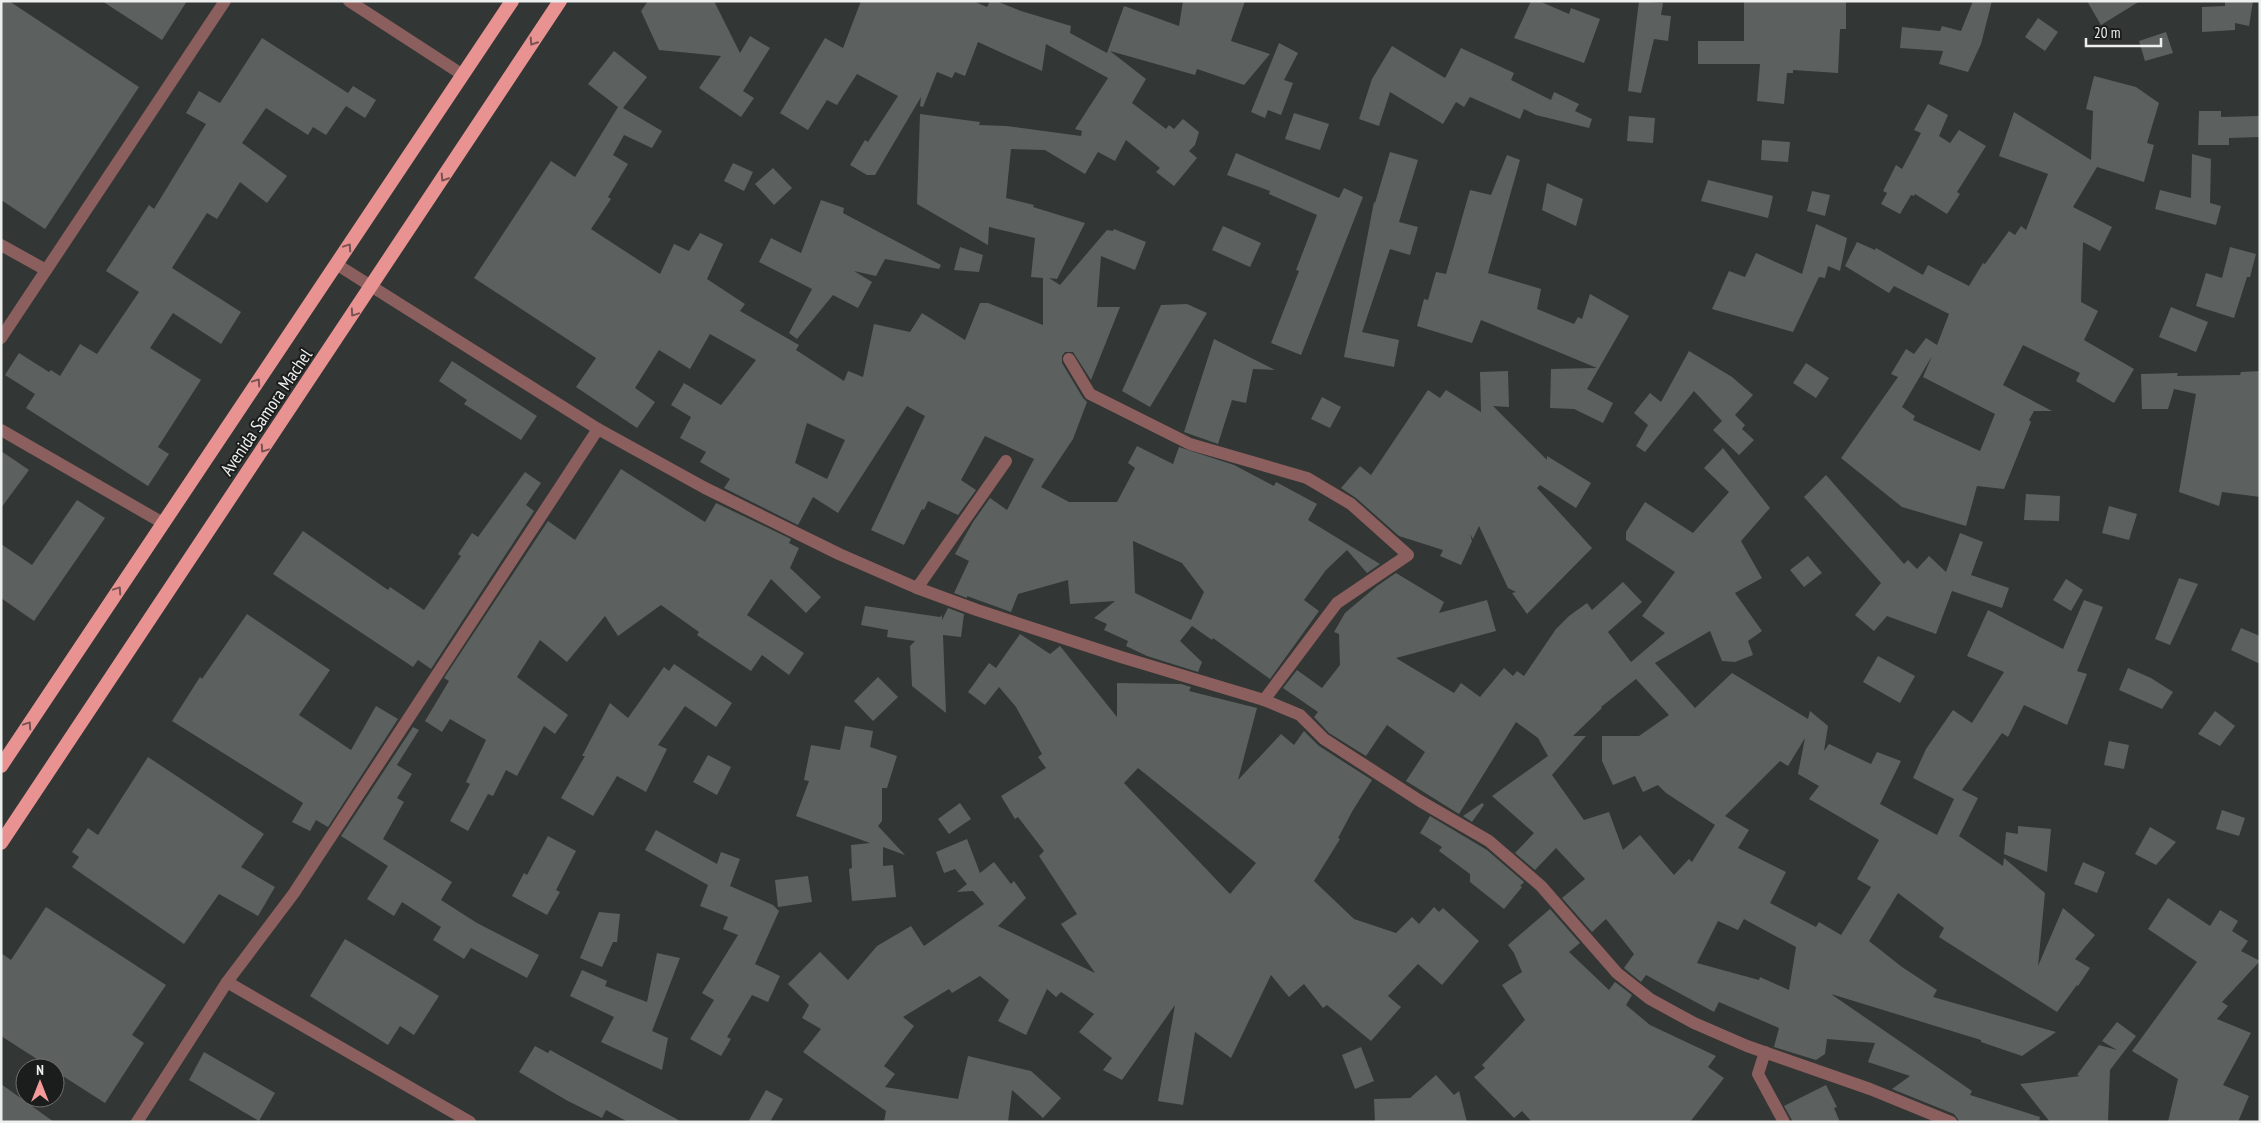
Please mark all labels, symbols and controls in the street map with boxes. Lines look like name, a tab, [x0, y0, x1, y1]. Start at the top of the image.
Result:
scale bar	[2086, 15, 2161, 47]
text: 20 m	[2094, 23, 2120, 42]
one-way arrow	[530, 36, 539, 46]
one-way arrow	[441, 172, 450, 182]
one-way arrow	[342, 243, 351, 253]
one-way arrow	[351, 308, 360, 317]
street label: Avenida Samora Machel	[215, 344, 317, 480]
one-way arrow	[251, 378, 260, 388]
one-way arrow	[261, 443, 270, 452]
one-way arrow	[112, 586, 121, 596]
one-way arrow	[22, 721, 31, 731]
north arrow	[15, 1058, 65, 1108]
text: N	[36, 1061, 44, 1079]

